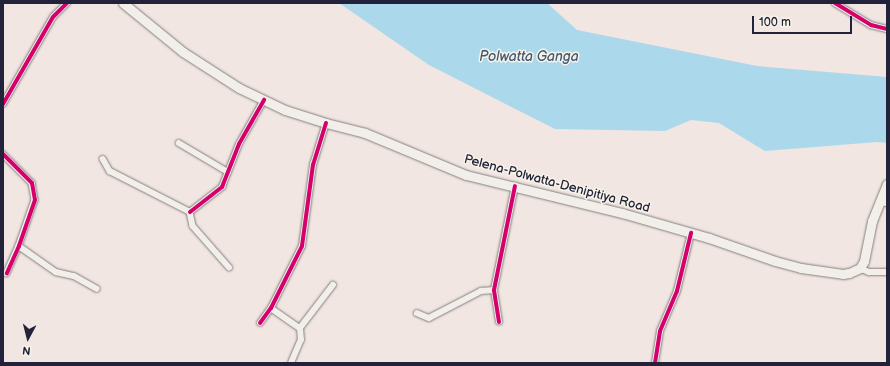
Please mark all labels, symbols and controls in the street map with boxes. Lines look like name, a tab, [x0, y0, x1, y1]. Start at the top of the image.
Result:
scale bar	[754, 8, 854, 34]
text: 100 m	[759, 15, 791, 30]
water label: Polwatta Ganga	[479, 49, 579, 65]
street label: Pelena-Polwatta-Denipitiya Road	[462, 152, 652, 216]
north arrow	[8, 318, 48, 358]
text: N	[22, 343, 31, 357]

